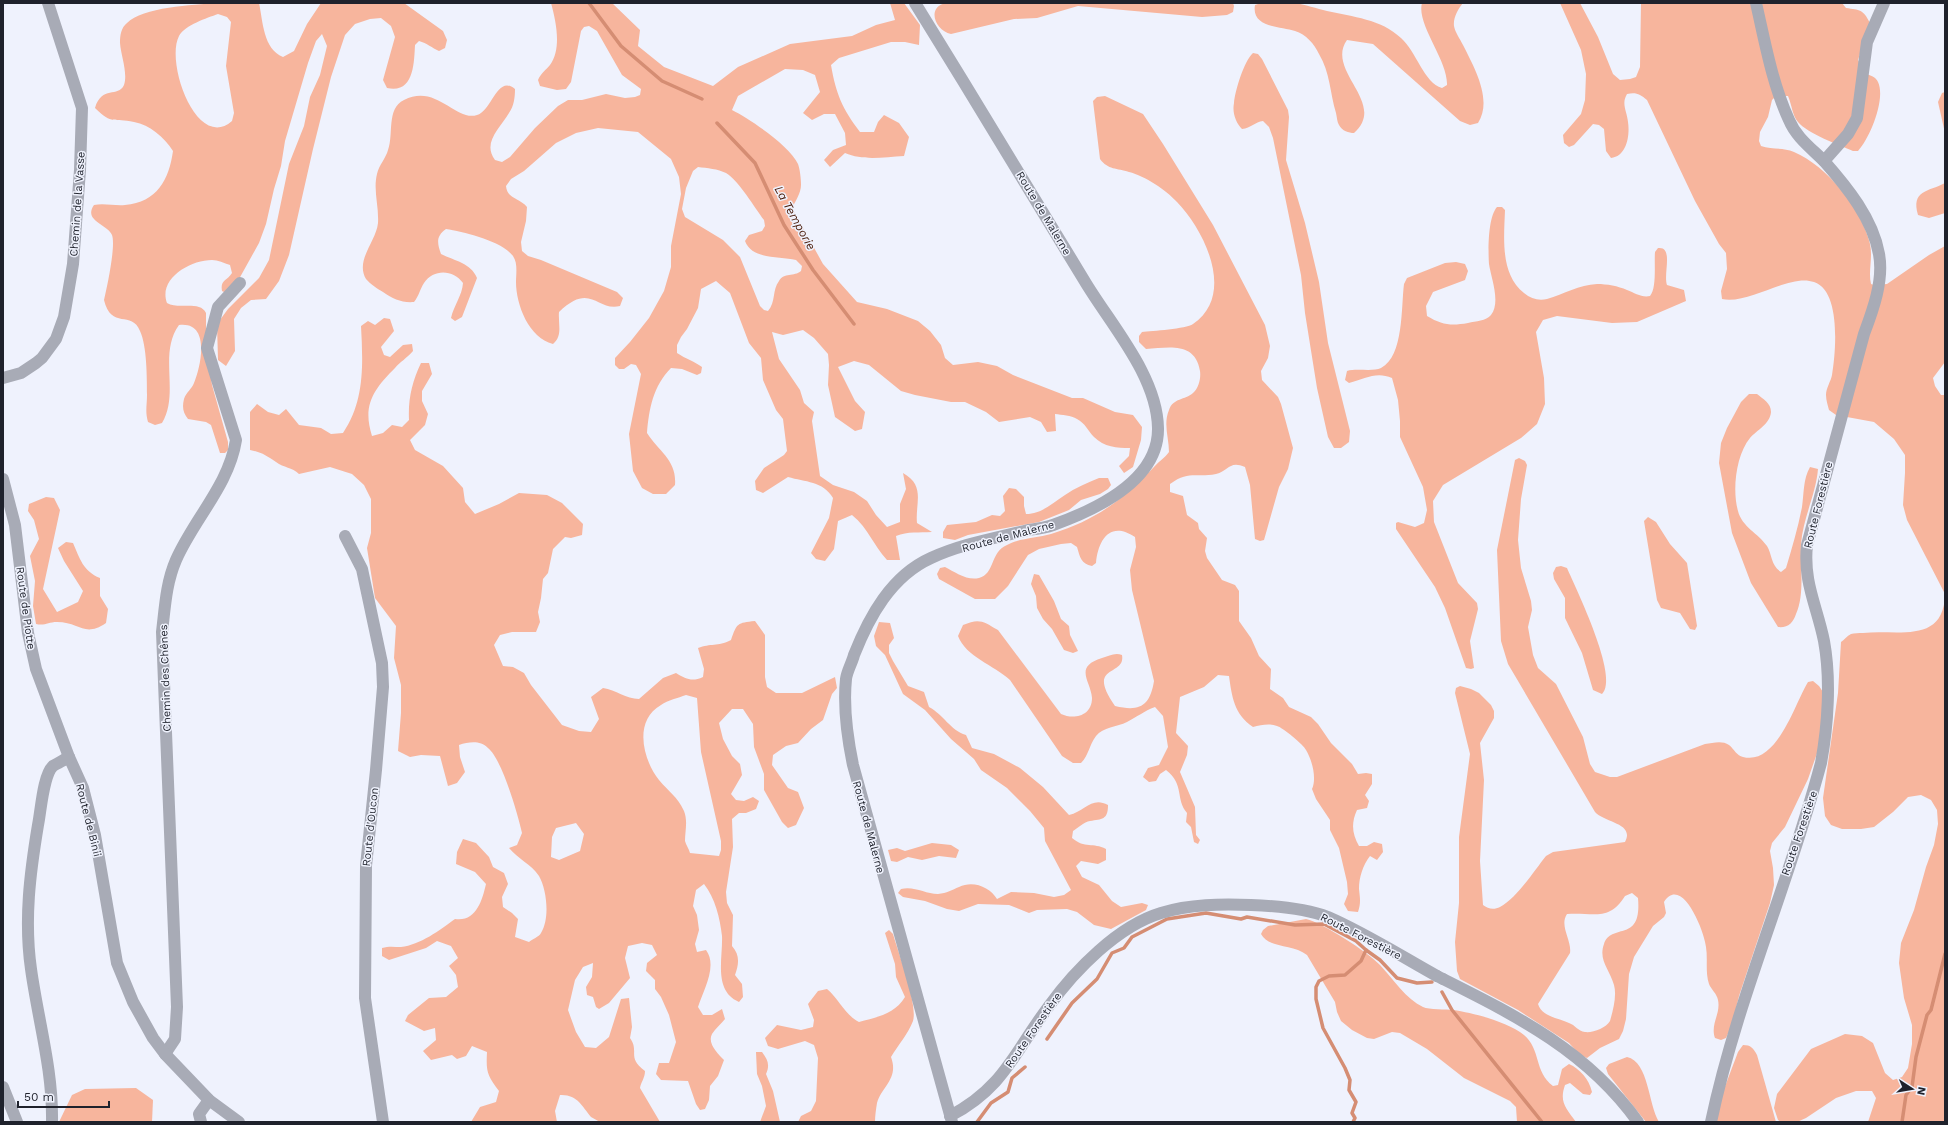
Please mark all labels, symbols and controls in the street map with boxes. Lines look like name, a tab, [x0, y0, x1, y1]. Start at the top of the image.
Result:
street label: Chemin de la Vasse	[67, 151, 88, 257]
street label: Route de Malerne	[1013, 169, 1074, 257]
water label: La Temporie	[772, 183, 818, 253]
street label: Route Forestière	[1801, 460, 1836, 550]
street label: Route de Malerne	[960, 518, 1056, 555]
street label: Route de Piotte	[13, 566, 38, 650]
street label: Chemin des Chênes	[157, 624, 174, 732]
street label: Route de Malerne	[850, 779, 887, 875]
street label: Route de Binii	[73, 782, 104, 858]
street label: Route d'Oucon	[360, 787, 381, 867]
street label: Route Forestière	[1779, 789, 1820, 877]
street label: Route Forestière	[1318, 910, 1403, 962]
street label: Route Forestière	[1003, 990, 1064, 1070]
north arrow	[1892, 1069, 1932, 1109]
scale bar	[18, 1083, 109, 1109]
text: N	[1914, 1086, 1928, 1096]
text: 50 m	[24, 1090, 54, 1104]

